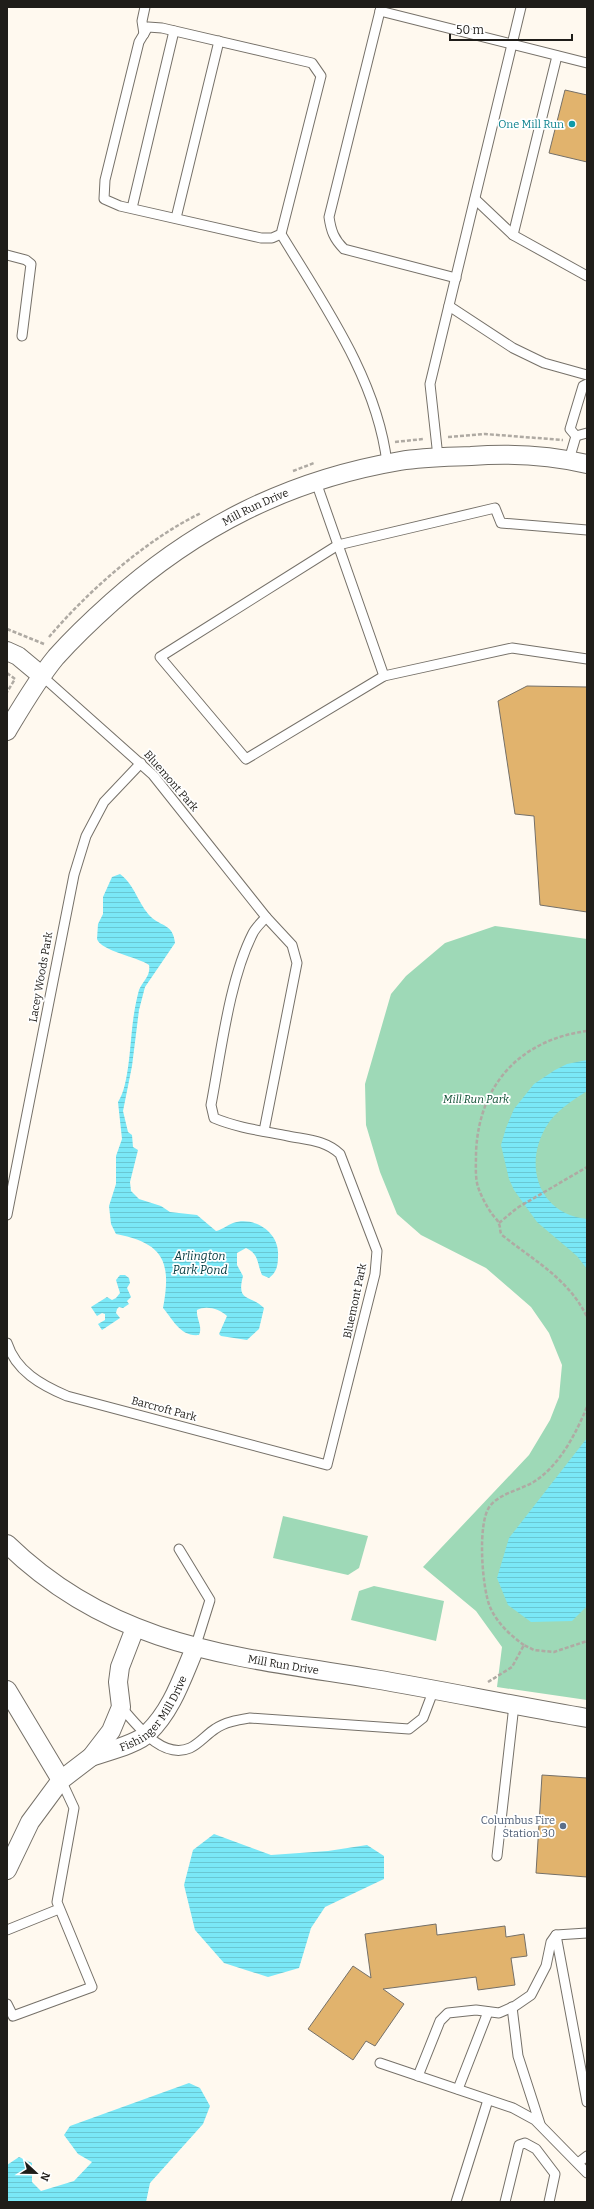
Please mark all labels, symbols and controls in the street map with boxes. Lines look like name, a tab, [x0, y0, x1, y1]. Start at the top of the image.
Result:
scale bar	[450, 16, 572, 42]
text: 50 m	[456, 23, 485, 37]
place label: One Mill Run	[498, 118, 564, 131]
marker: One Mill Run	[567, 119, 577, 129]
street label: Mill Run Drive	[220, 486, 290, 528]
street label: Bluemont Park	[141, 748, 201, 815]
street label: Lacey Woods Park	[27, 930, 55, 1023]
park label: Mill Run Park	[443, 1093, 510, 1106]
water label: Arlington Park Pond	[172, 1249, 228, 1277]
street label: Bluemont Park	[341, 1262, 369, 1340]
street label: Barcroft Park	[130, 1394, 199, 1424]
street label: Mill Run Drive	[247, 1652, 320, 1677]
street label: Fishinger Mill Drive	[118, 1674, 189, 1754]
place label: Columbus Fire Station 30	[481, 1814, 555, 1840]
marker: Columbus Fire Station 30	[558, 1821, 568, 1831]
north arrow	[16, 2153, 56, 2193]
text: N	[37, 2170, 52, 2183]

